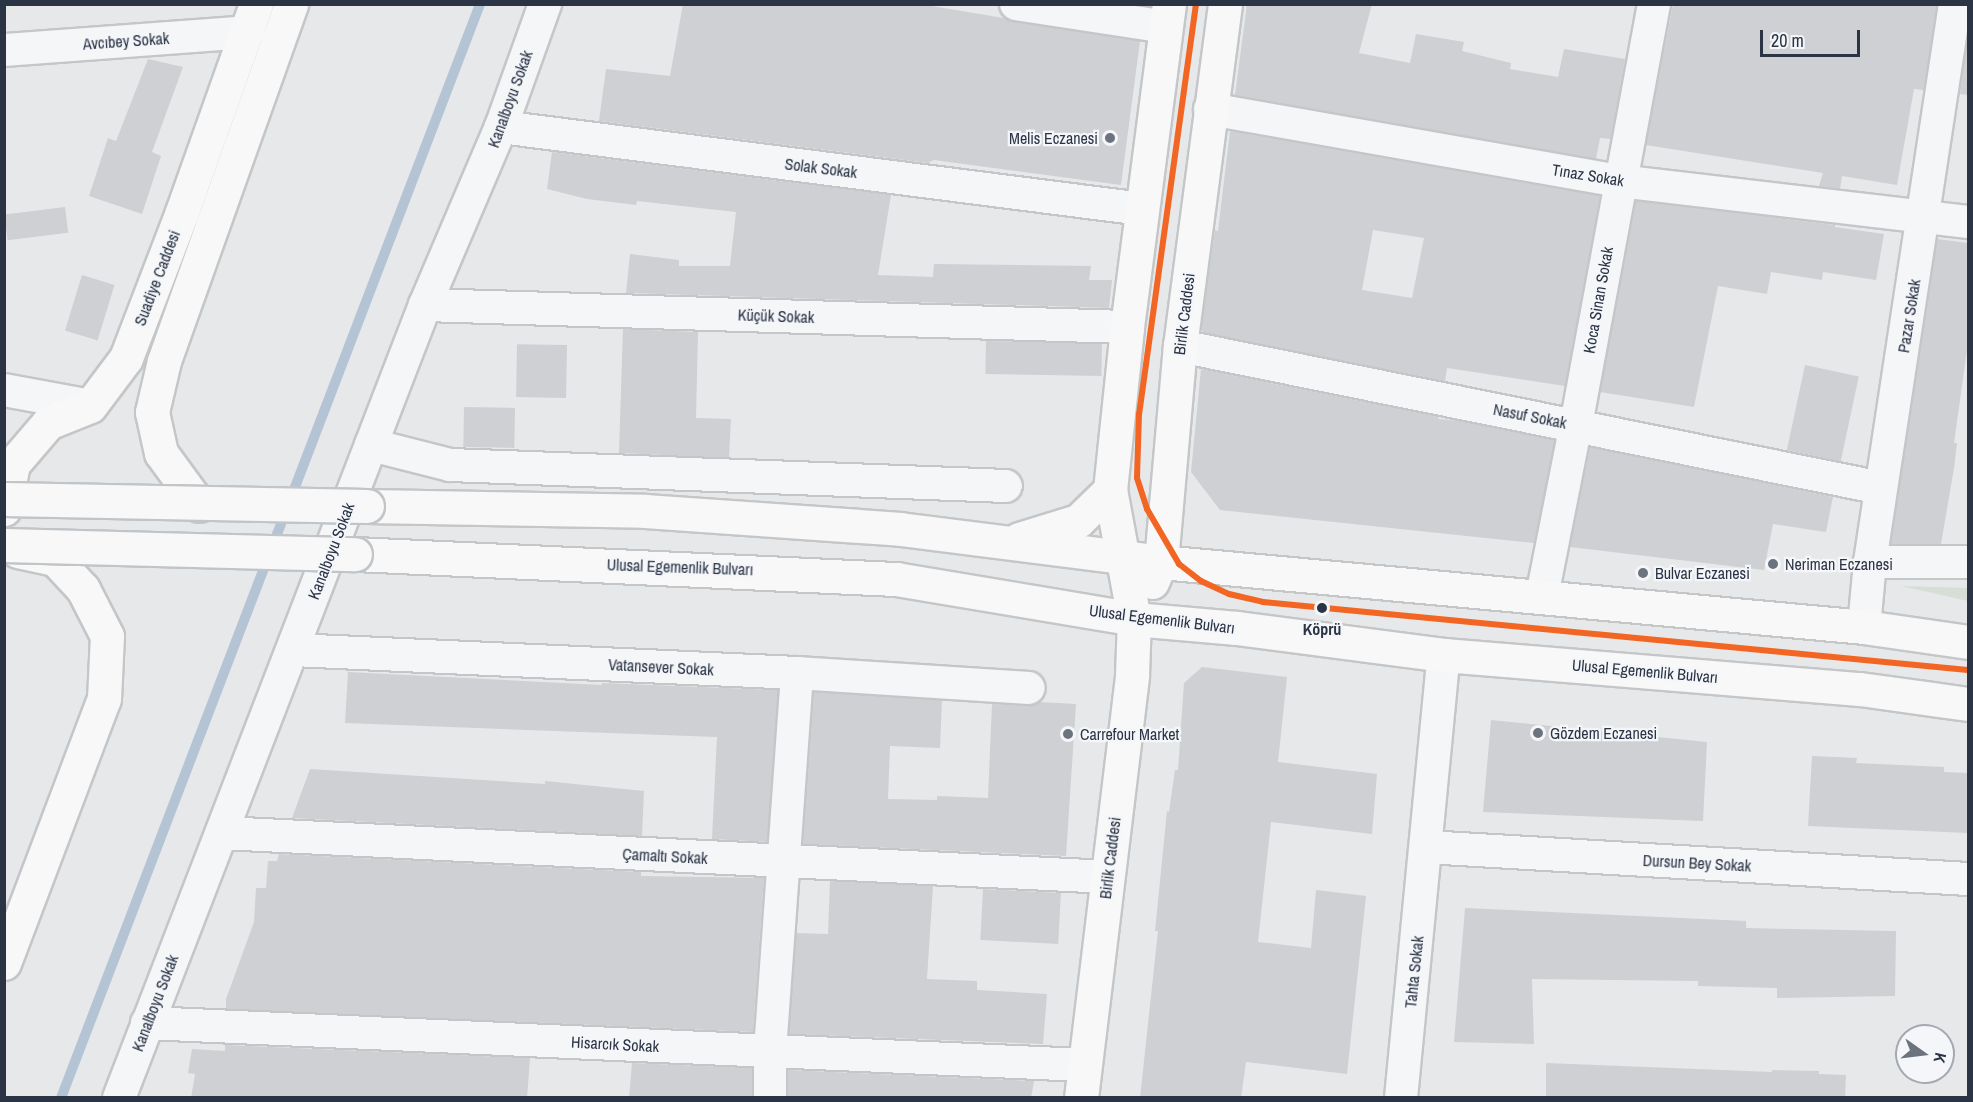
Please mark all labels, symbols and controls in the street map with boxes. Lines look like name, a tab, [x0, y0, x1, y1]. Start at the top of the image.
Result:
scale bar	[1763, 18, 1864, 56]
street label: Avcıbey Sokak	[82, 28, 170, 54]
text: 20 m	[1771, 28, 1804, 53]
street label: Kanalboyu Sokak	[484, 48, 536, 150]
place label: Melis Eczanesi	[1009, 128, 1098, 148]
marker: Melis Eczanesi	[1103, 131, 1117, 145]
street label: Solak Sokak	[784, 154, 858, 182]
street label: Tınaz Sokak	[1551, 160, 1625, 190]
street label: Suadiye Caddesi	[130, 228, 184, 328]
street label: Koca Sinan Sokak	[1579, 245, 1617, 355]
street label: Birlik Caddesi	[1169, 272, 1199, 356]
street label: Pazar Sokak	[1894, 278, 1924, 354]
street label: Küçük Sokak	[737, 305, 815, 327]
street label: Nasuf Sokak	[1492, 399, 1568, 433]
street label: Kanalboyu Sokak	[304, 500, 358, 602]
place label: Neriman Eczanesi	[1785, 554, 1893, 574]
street label: Ulusal Egemenlik Bulvarı	[606, 555, 754, 579]
marker: Neriman Eczanesi	[1766, 557, 1780, 571]
place label: Bulvar Eczanesi	[1655, 563, 1750, 583]
marker: Bulvar Eczanesi	[1636, 566, 1650, 580]
marker: Köprü	[1313, 599, 1331, 617]
street label: Ulusal Egemenlik Bulvarı	[1088, 601, 1236, 637]
place label: Köprü	[1303, 619, 1341, 639]
street label: Vatansever Sokak	[608, 655, 714, 679]
street label: Ulusal Egemenlik Bulvarı	[1571, 655, 1719, 687]
place label: Gözdem Eczanesi	[1550, 723, 1657, 743]
place label: Carrefour Market	[1080, 724, 1179, 744]
marker: Gözdem Eczanesi	[1531, 726, 1545, 740]
marker: Carrefour Market	[1061, 727, 1075, 741]
street label: Birlik Caddesi	[1095, 816, 1125, 900]
street label: Çamaltı Sokak	[622, 844, 708, 868]
street label: Dursun Bey Sokak	[1642, 851, 1752, 875]
street label: Tahta Sokak	[1401, 935, 1427, 1009]
street label: Kanalboyu Sokak	[128, 952, 182, 1054]
north arrow	[1895, 1024, 1955, 1084]
street label: Hisarcık Sokak	[570, 1032, 660, 1056]
text: K	[1929, 1051, 1952, 1065]

